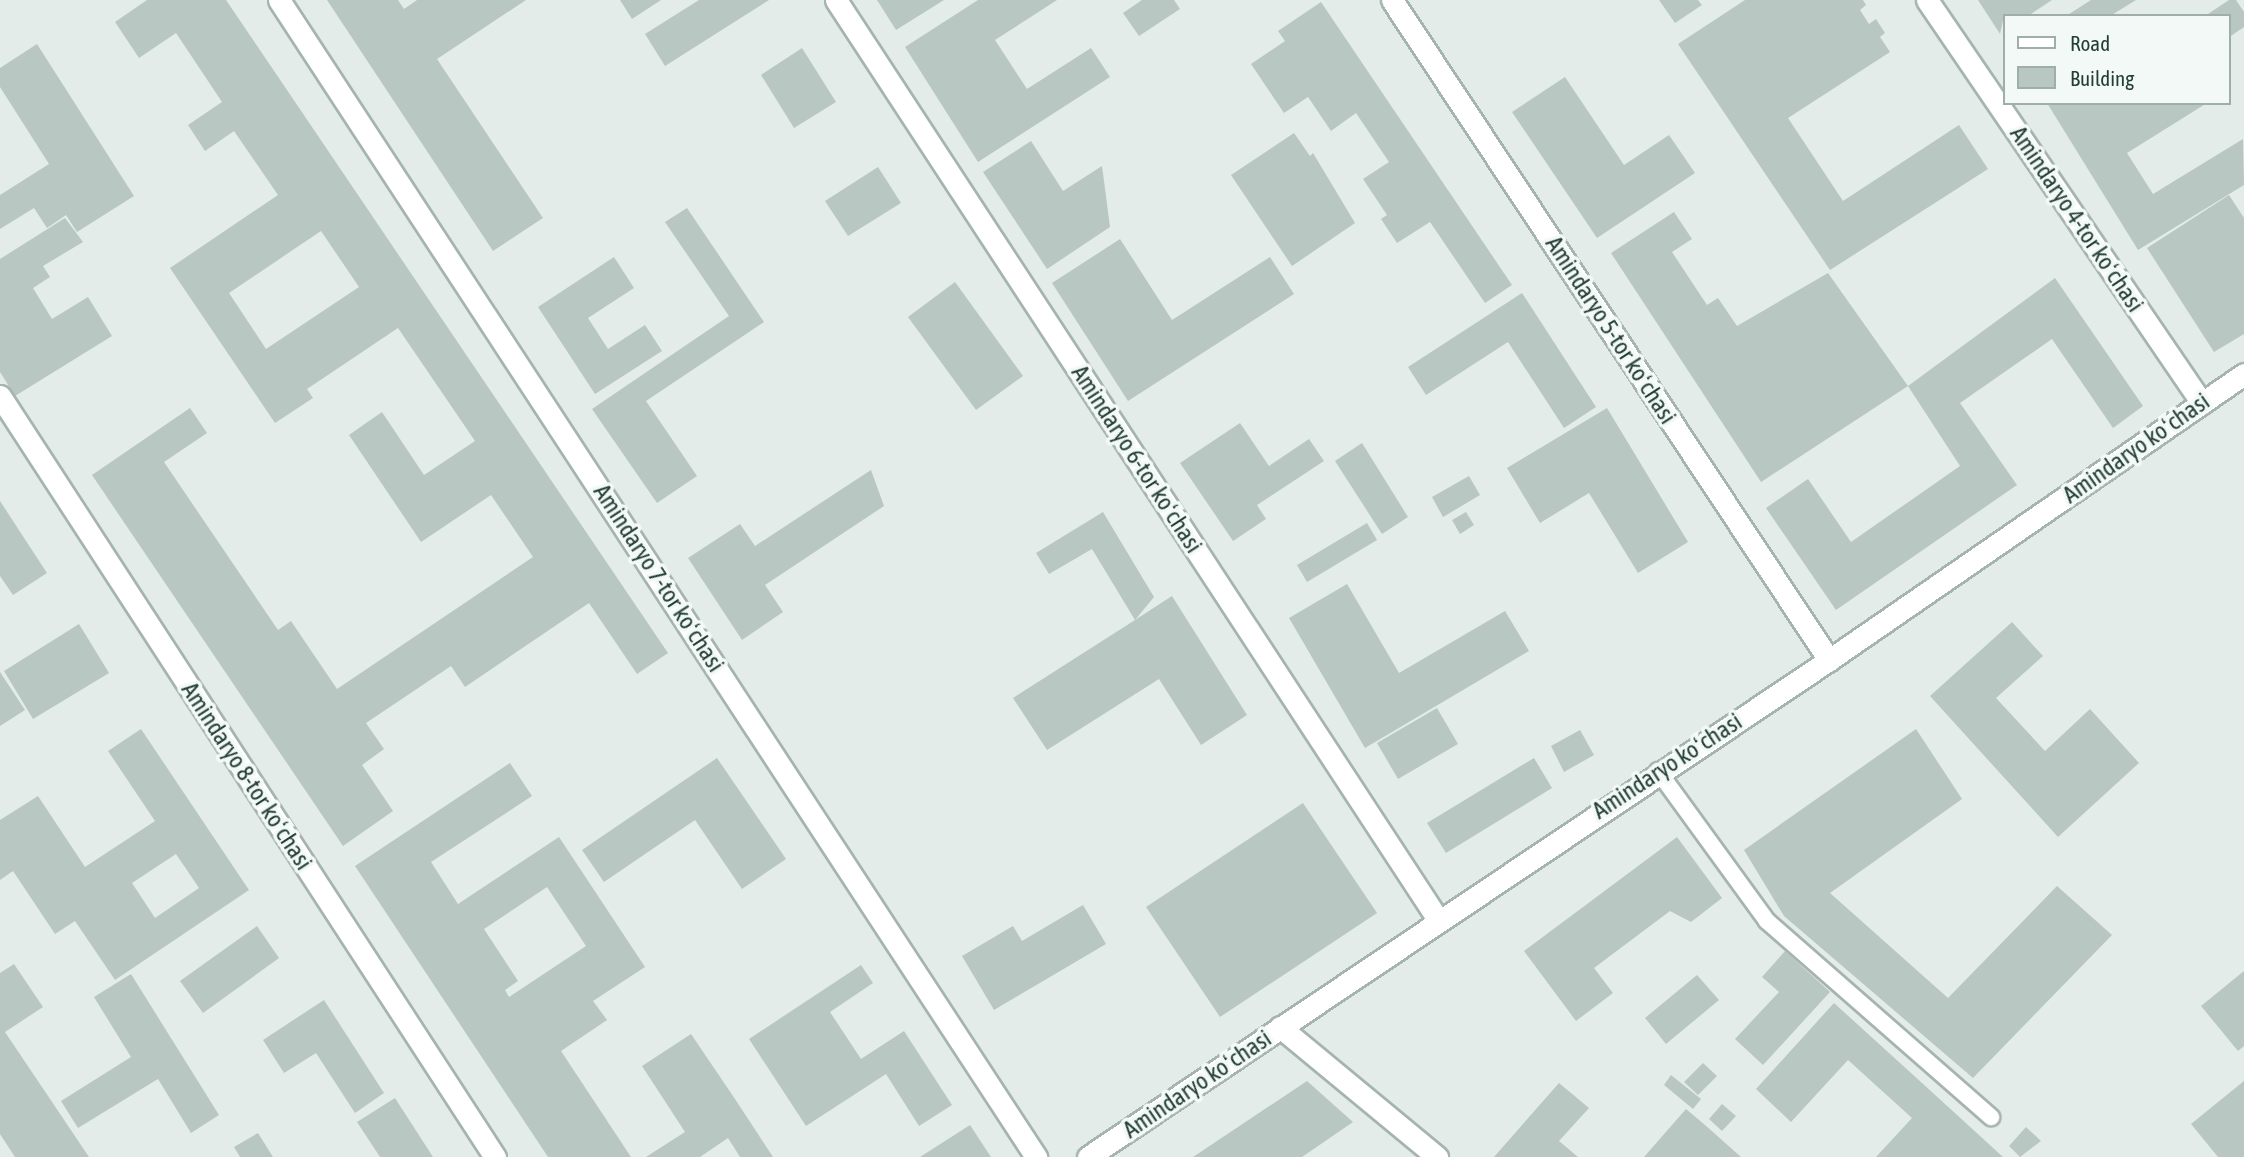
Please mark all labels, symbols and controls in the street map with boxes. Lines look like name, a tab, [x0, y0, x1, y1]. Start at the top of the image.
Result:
legend	[2002, 14, 2230, 105]
text: Road	[2070, 31, 2110, 55]
text: Building	[2070, 66, 2134, 90]
street label: Amindaryo 4-tor koʻchasi	[2004, 121, 2150, 317]
street label: Amindaryo 5-tor koʻchasi	[1540, 231, 1682, 429]
street label: Amindaryo 6-tor koʻchasi	[1066, 360, 1208, 558]
street label: Amindaryo koʻchasi	[2057, 387, 2215, 509]
street label: Amindaryo 7-tor koʻchasi	[588, 479, 730, 677]
street label: Amindaryo 8-tor koʻchasi	[176, 677, 318, 875]
street label: Amindaryo koʻchasi	[1587, 707, 1747, 825]
street label: Amindaryo koʻchasi	[1117, 1024, 1277, 1144]

